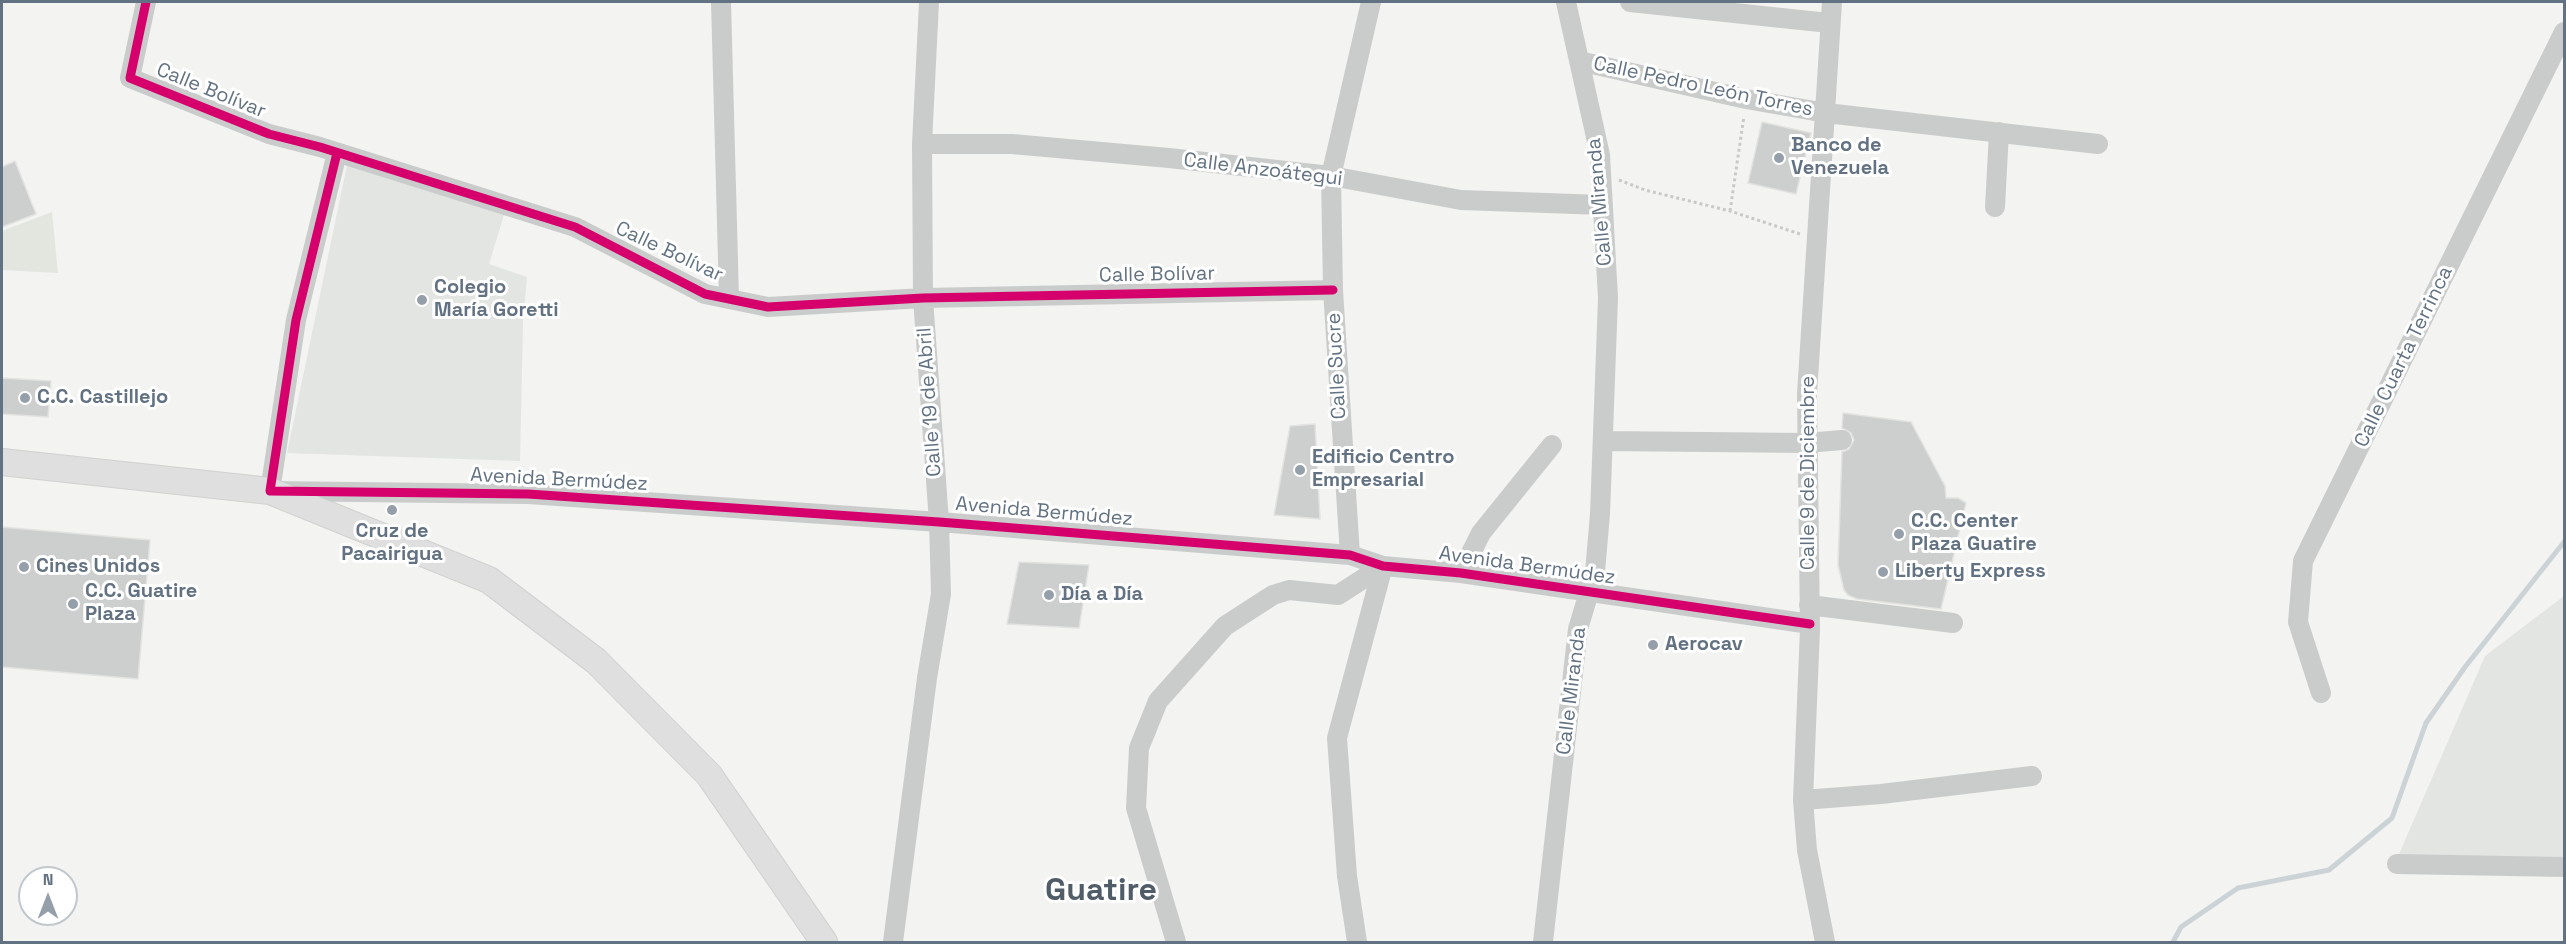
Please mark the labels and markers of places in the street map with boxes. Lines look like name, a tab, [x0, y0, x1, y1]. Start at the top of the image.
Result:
place label: Banco de Venezuela	[1791, 134, 1889, 181]
marker: Banco de Venezuela	[1772, 151, 1786, 165]
place label: Colegio María Goretti	[434, 276, 559, 323]
marker: Colegio María Goretti	[415, 293, 429, 307]
place label: C.C. Castillejo	[37, 386, 168, 410]
marker: C.C. Castillejo	[18, 391, 32, 405]
place label: Edificio Centro Empresarial	[1312, 446, 1454, 493]
marker: Edificio Centro Empresarial	[1293, 463, 1307, 477]
marker: Cruz de Pacairigua	[385, 503, 399, 517]
place label: C.C. Center Plaza Guatire	[1911, 510, 2037, 557]
place label: Cruz de Pacairigua	[341, 520, 443, 567]
marker: C.C. Center Plaza Guatire	[1892, 527, 1906, 541]
place label: Cines Unidos	[36, 555, 160, 579]
marker: Cines Unidos	[17, 560, 31, 574]
place label: Liberty Express	[1895, 560, 2046, 584]
marker: Liberty Express	[1876, 565, 1890, 579]
place label: C.C. Guatire Plaza	[85, 580, 197, 627]
place label: Día a Día	[1061, 583, 1143, 607]
marker: Día a Día	[1042, 588, 1056, 602]
marker: C.C. Guatire Plaza	[66, 597, 80, 611]
place label: Aerocav	[1665, 633, 1743, 657]
marker: Aerocav	[1646, 638, 1660, 652]

